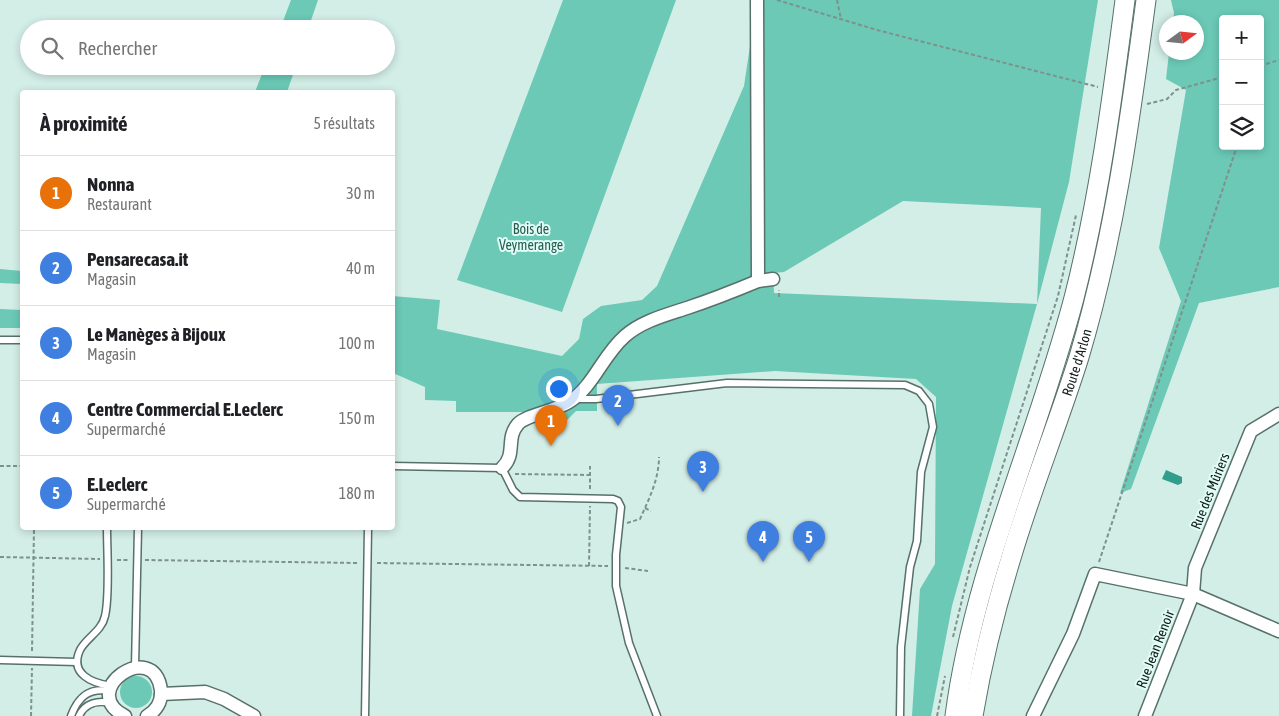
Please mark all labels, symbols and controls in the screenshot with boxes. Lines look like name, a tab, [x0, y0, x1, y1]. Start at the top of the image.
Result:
north arrow	[1159, 15, 1204, 60]
map controls	[1219, 15, 1264, 150]
button: +	[1219, 15, 1264, 60]
search box	[20, 20, 395, 75]
icon: search	[38, 34, 66, 62]
text: Rechercher	[78, 37, 157, 59]
button: −	[1219, 60, 1264, 105]
button: layers	[1219, 105, 1264, 150]
text: À proximité	[40, 111, 128, 135]
text: 5 résultats	[313, 114, 375, 132]
text: Nonna	[87, 173, 134, 195]
text: 1	[52, 184, 60, 202]
text: 30 m	[346, 184, 375, 202]
text: Restaurant	[87, 195, 152, 213]
park label: Bois de Veymerange	[499, 221, 563, 253]
text: Pensarecasa.it	[87, 248, 188, 270]
text: 2	[52, 259, 60, 277]
text: 40 m	[346, 259, 375, 277]
text: Magasin	[87, 270, 136, 288]
text: Le Manèges à Bijoux	[87, 323, 226, 345]
street label: Route d'Arlon	[1059, 327, 1095, 398]
text: 3	[52, 334, 60, 352]
text: 100 m	[339, 334, 375, 352]
text: Magasin	[87, 345, 136, 363]
your location	[546, 376, 572, 402]
pin: 2	[602, 385, 634, 426]
text: Centre Commercial E.Leclerc	[87, 398, 283, 420]
pin: 1	[535, 405, 567, 446]
text: 4	[52, 409, 60, 427]
text: 150 m	[339, 409, 375, 427]
text: Supermarché	[87, 420, 166, 438]
street label: Rue des Mûriers	[1187, 450, 1233, 531]
pin: 3	[687, 451, 719, 492]
text: E.Leclerc	[87, 473, 148, 495]
text: 5	[52, 484, 60, 502]
text: 180 m	[339, 484, 375, 502]
text: Supermarché	[87, 495, 166, 513]
pin: 4	[747, 521, 779, 562]
pin: 5	[793, 521, 825, 562]
street label: Rue Jean Renoir	[1133, 607, 1178, 690]

